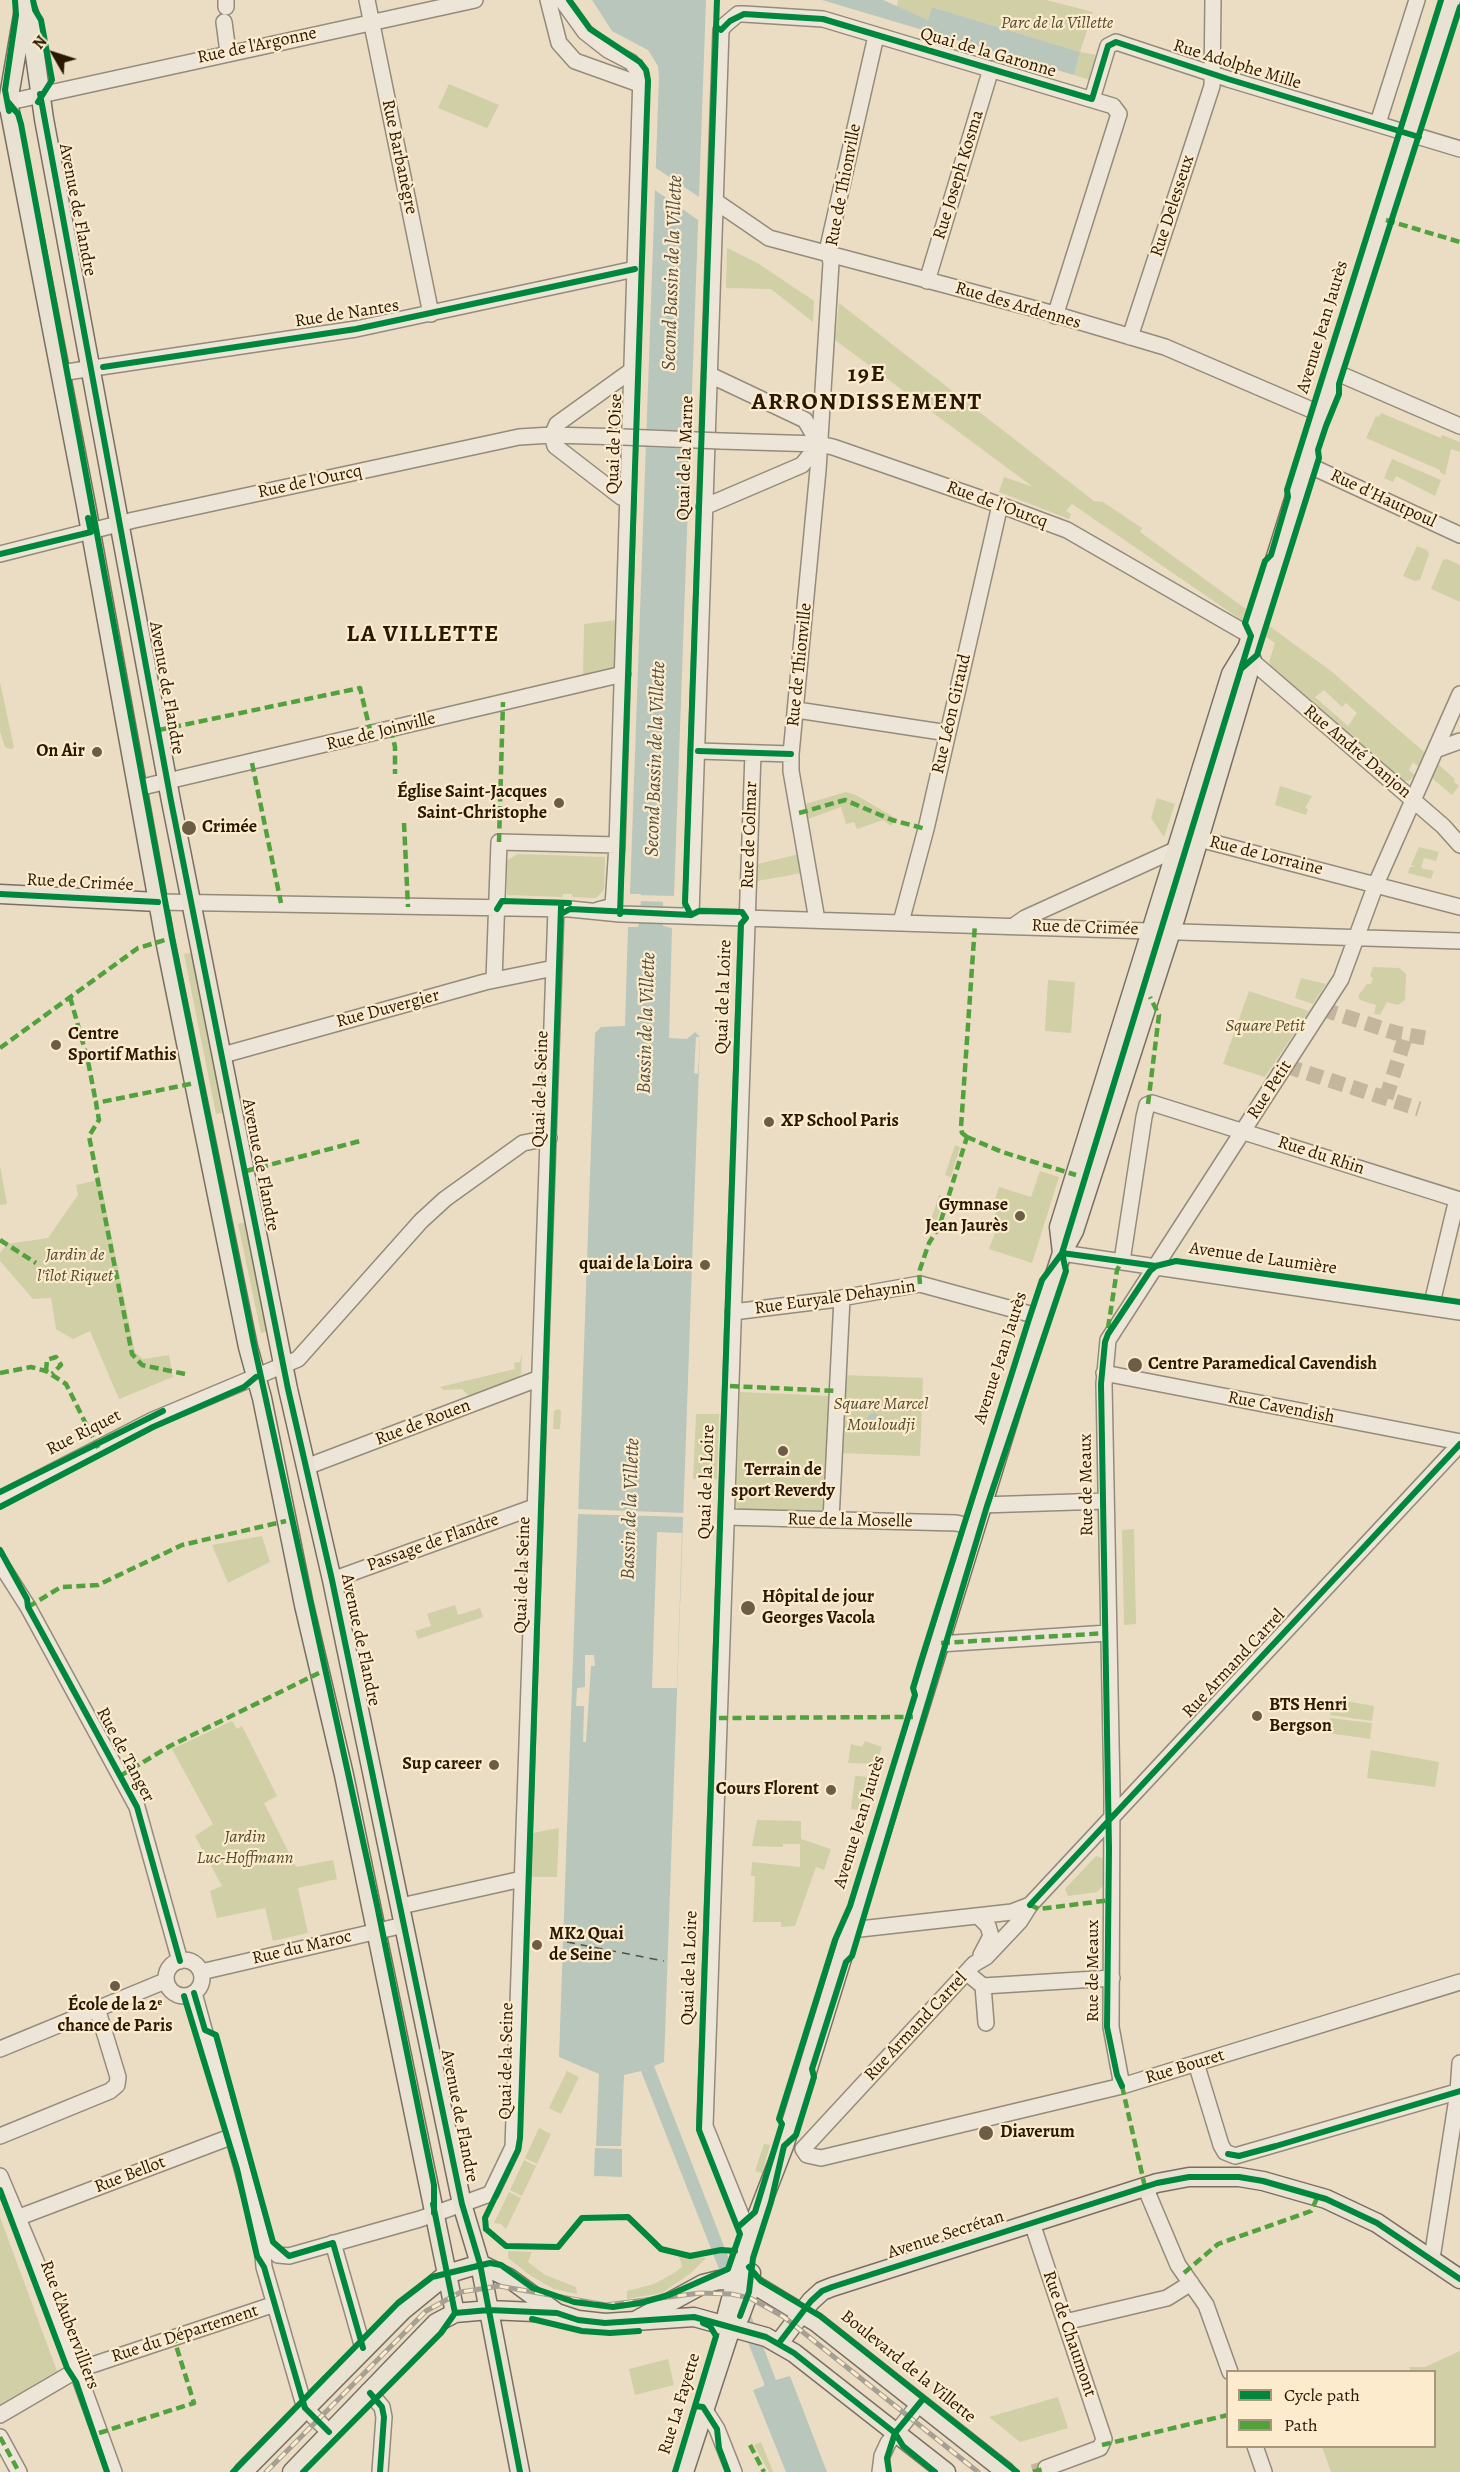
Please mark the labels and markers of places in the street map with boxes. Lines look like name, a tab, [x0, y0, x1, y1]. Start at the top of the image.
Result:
place label: On Air	[36, 741, 85, 763]
marker: On Air	[90, 745, 104, 759]
place label: Église Saint-Jacques Saint-Christophe	[397, 782, 547, 824]
marker: Église Saint-Jacques Saint-Christophe	[552, 796, 566, 810]
place label: Crimée	[202, 817, 257, 839]
marker: Crimée	[180, 819, 198, 837]
place label: Centre Sportif Mathis	[68, 1024, 177, 1066]
marker: Centre Sportif Mathis	[49, 1038, 63, 1052]
place label: XP School Paris	[781, 1111, 899, 1133]
marker: XP School Paris	[762, 1115, 776, 1129]
place label: Gymnase Jean Jaurès	[925, 1195, 1008, 1238]
marker: Gymnase Jean Jaurès	[1013, 1209, 1027, 1223]
place label: quai de la Loira	[579, 1254, 693, 1276]
marker: quai de la Loira	[698, 1258, 712, 1272]
place label: Centre Paramedical Cavendish	[1148, 1354, 1377, 1376]
marker: Centre Paramedical Cavendish	[1126, 1356, 1144, 1374]
marker: Terrain de sport Reverdy	[776, 1444, 790, 1458]
place label: Terrain de sport Reverdy	[731, 1460, 835, 1502]
place label: Hôpital de jour Georges Vacola	[762, 1587, 875, 1630]
marker: Hôpital de jour Georges Vacola	[739, 1599, 757, 1617]
place label: BTS Henri Bergson	[1269, 1695, 1347, 1738]
marker: BTS Henri Bergson	[1250, 1709, 1264, 1723]
place label: Sup career	[402, 1754, 482, 1776]
marker: Sup career	[487, 1758, 501, 1772]
place label: Cours Florent	[716, 1779, 819, 1801]
marker: Cours Florent	[824, 1783, 838, 1797]
place label: MK2 Quai de Seine	[549, 1924, 624, 1966]
marker: MK2 Quai de Seine	[530, 1938, 544, 1952]
marker: École de la 2ᵉ chance de Paris	[108, 1979, 122, 1993]
place label: École de la 2ᵉ chance de Paris	[57, 1995, 173, 2038]
place label: Diaverum	[1000, 2122, 1075, 2144]
marker: Diaverum	[977, 2124, 995, 2142]

